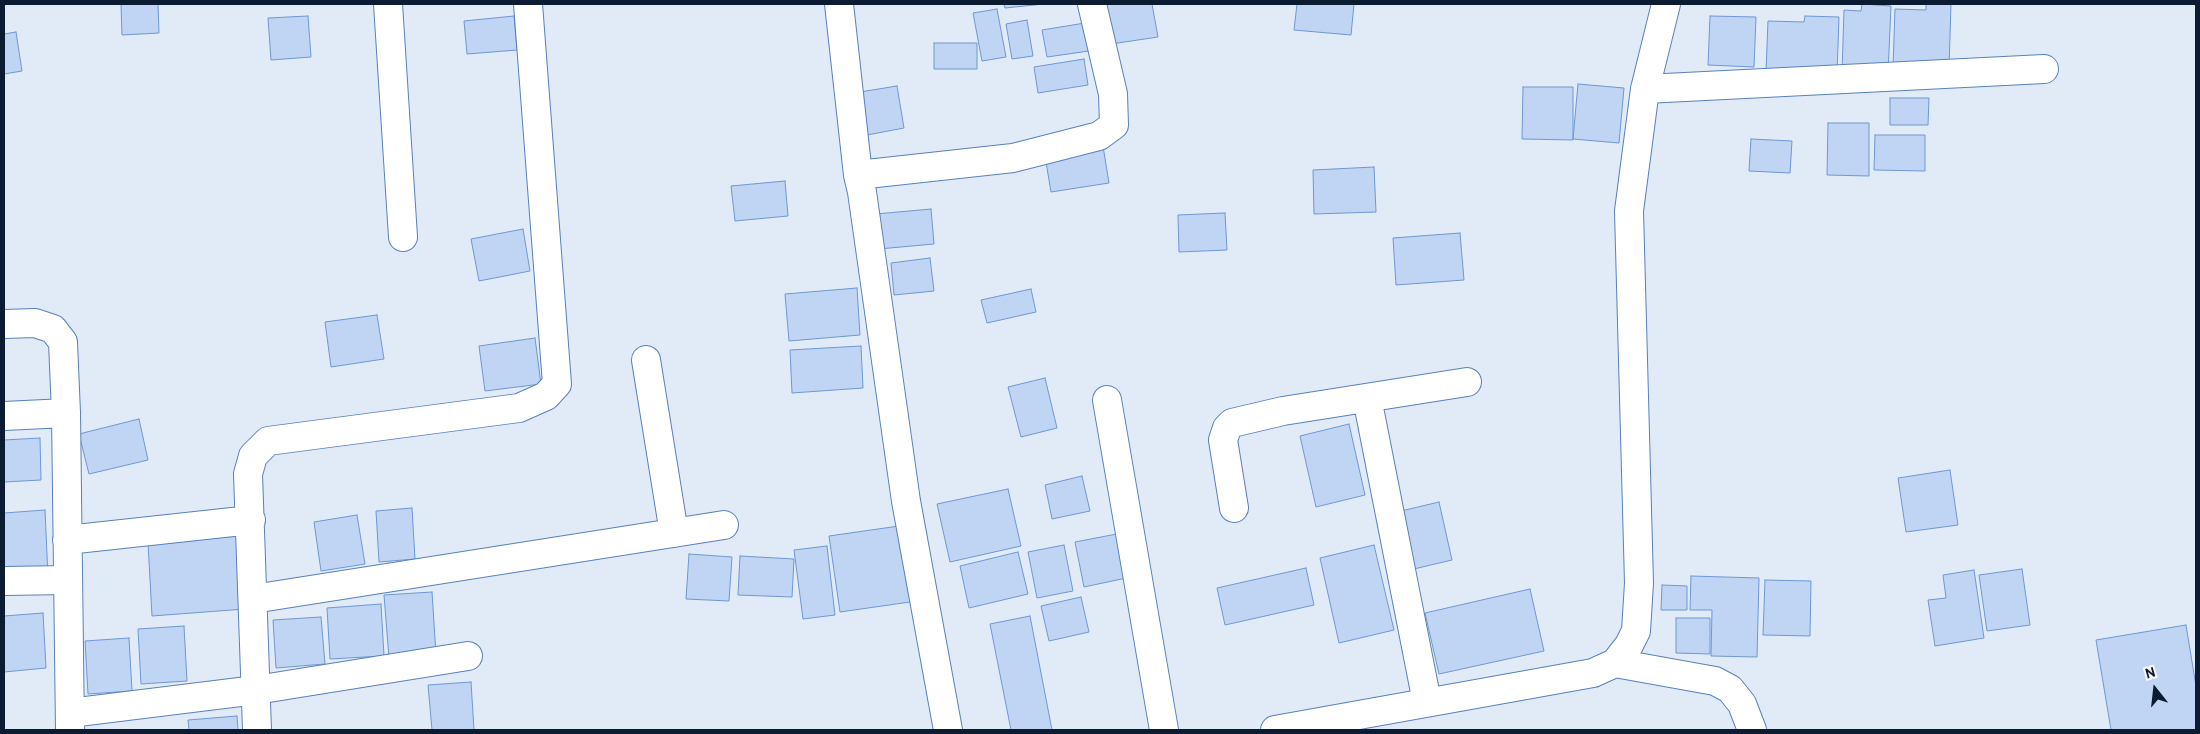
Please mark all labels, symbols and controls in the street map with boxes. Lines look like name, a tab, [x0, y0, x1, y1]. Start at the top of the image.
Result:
north arrow	[2130, 664, 2180, 714]
text: N	[2144, 665, 2158, 684]

